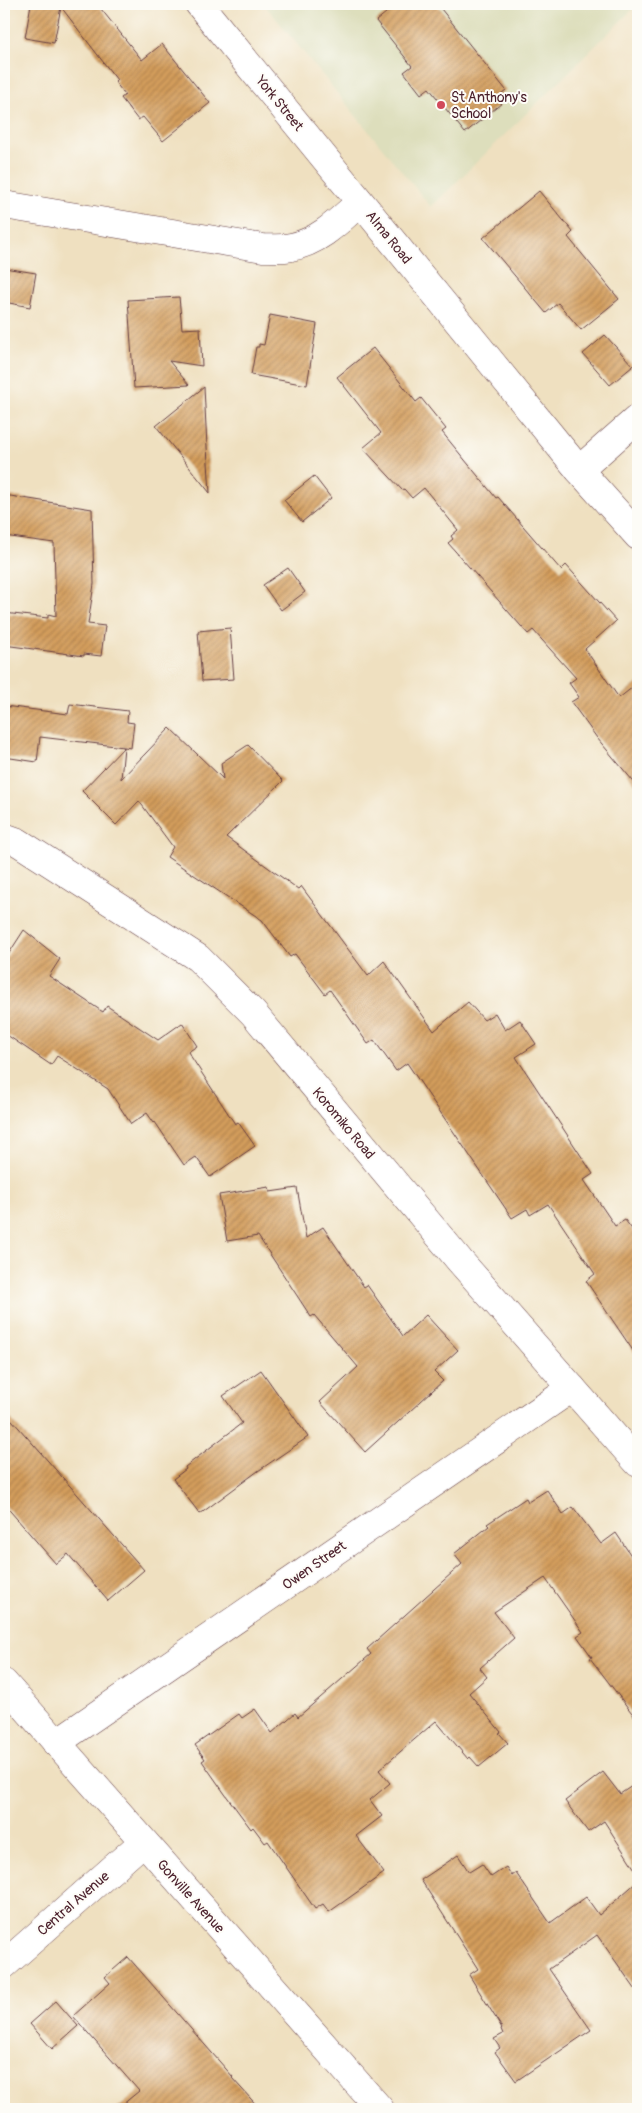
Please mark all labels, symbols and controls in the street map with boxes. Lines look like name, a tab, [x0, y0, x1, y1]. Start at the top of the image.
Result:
street label: York Street	[252, 71, 307, 135]
place label: St Anthony's School	[451, 89, 527, 122]
marker: St Anthony's School	[435, 99, 447, 111]
street label: Alma Road	[362, 207, 415, 267]
street label: Koromiko Road	[309, 1084, 379, 1163]
street label: Owen Street	[279, 1537, 350, 1594]
street label: Gonville Avenue	[153, 1856, 228, 1937]
street label: Central Avenue	[34, 1868, 113, 1939]

